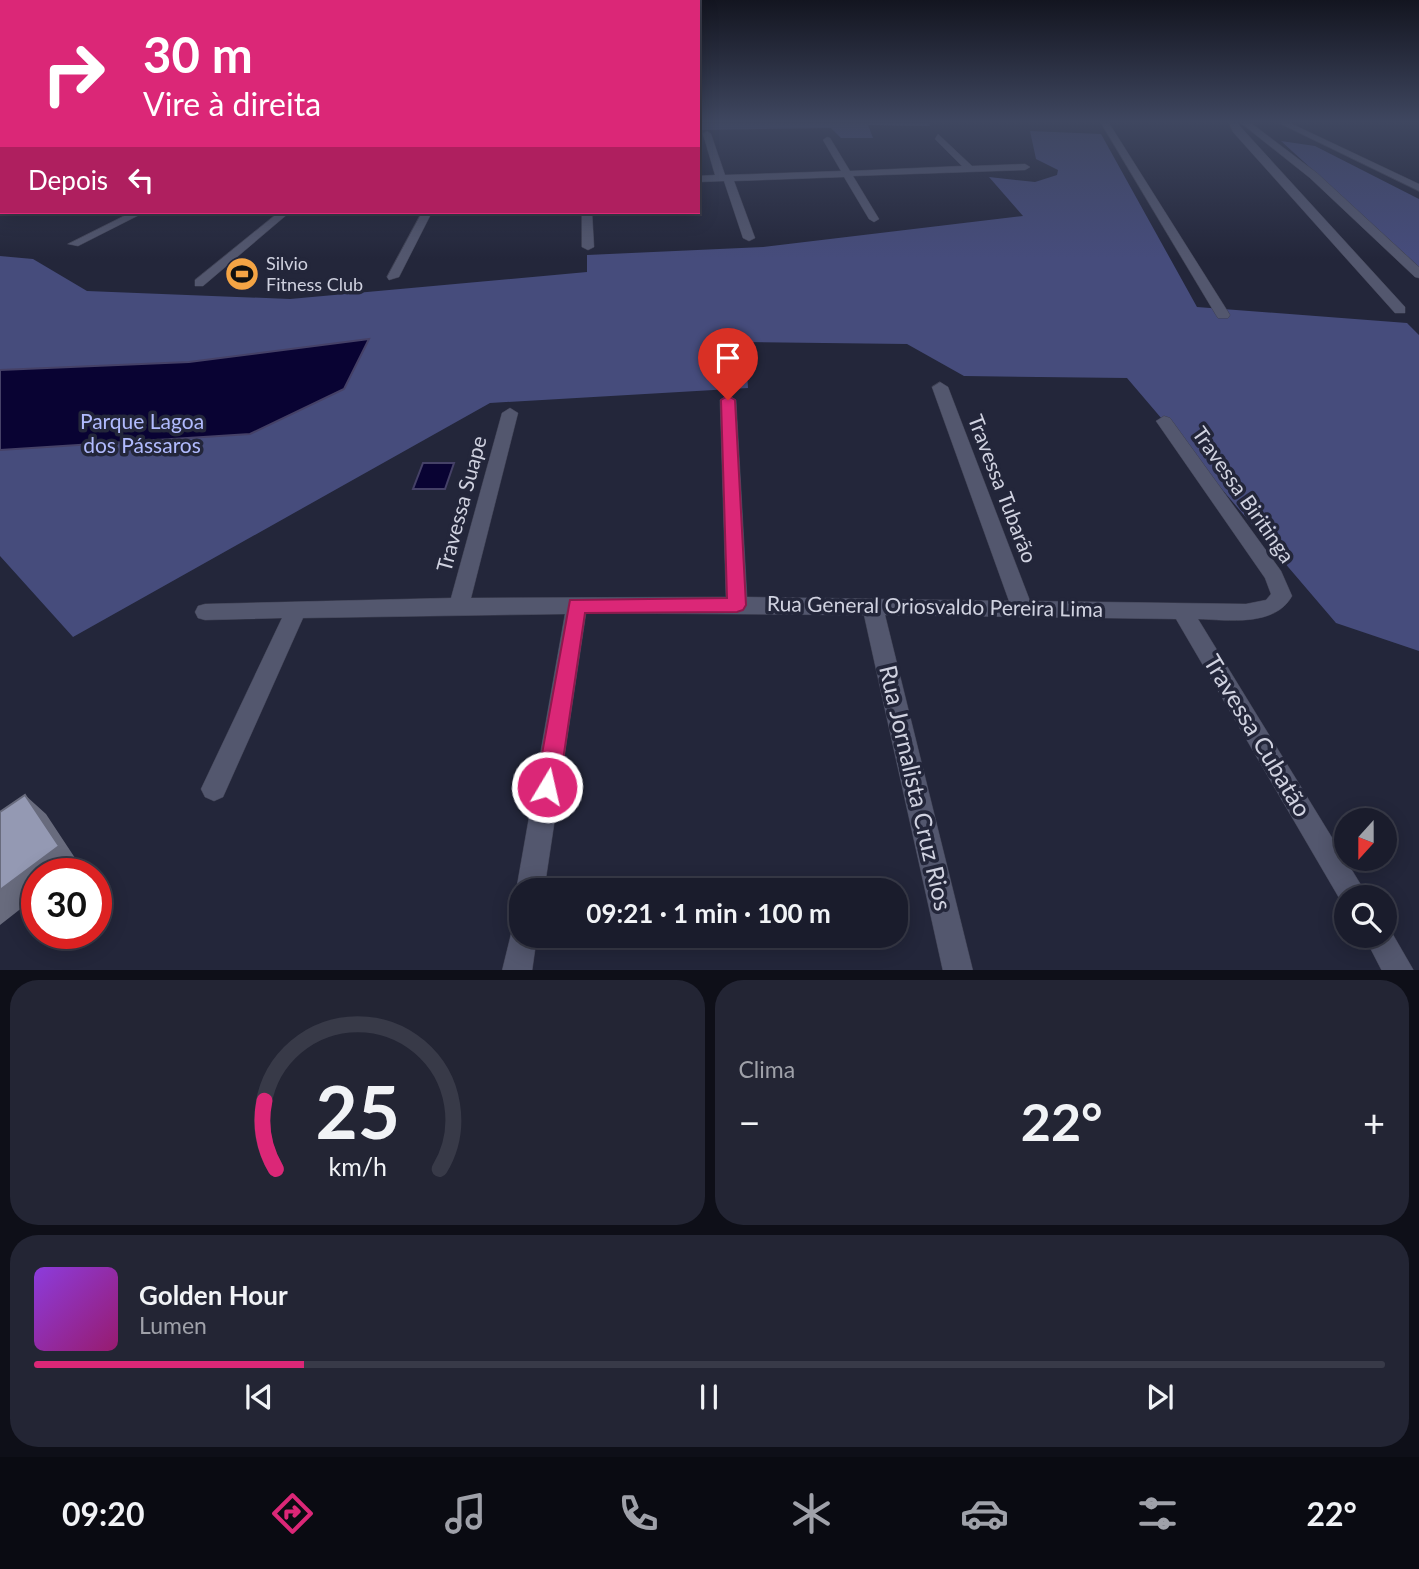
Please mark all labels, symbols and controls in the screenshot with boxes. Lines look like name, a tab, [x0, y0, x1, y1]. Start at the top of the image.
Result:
text: 30 m	[143, 25, 253, 83]
icon: right	[28, 28, 119, 119]
text: Vire à direita	[143, 84, 321, 123]
icon: left	[122, 161, 160, 199]
text: Depois	[28, 164, 108, 196]
place label: Silvio Fitness Club	[266, 252, 363, 295]
sports icon: Silvio Fitness Club	[223, 255, 261, 293]
pin	[698, 328, 758, 400]
icon: arrive	[709, 339, 747, 377]
park label: Parque Lagoa dos Pássaros	[80, 408, 204, 457]
street label: Travessa Tubarão	[964, 411, 1043, 566]
street label: Travessa Biritinga	[1188, 421, 1301, 567]
street label: Travessa Suape	[430, 433, 491, 574]
street label: Rua General Oriosvaldo Pereira Lima	[767, 590, 1103, 621]
street label: Travessa Cubatão	[1198, 649, 1318, 822]
street label: Rua Jornalista Cruz Rios	[874, 662, 959, 913]
position arrow	[510, 750, 584, 824]
north arrow	[1334, 808, 1396, 872]
map controls	[1334, 808, 1397, 948]
speed limit sign: 30	[21, 858, 112, 949]
button: search	[1334, 885, 1397, 948]
text: 09:21 · 1 min · 100 m	[586, 897, 831, 929]
text: Clima	[739, 1055, 795, 1083]
text: 25	[315, 1067, 399, 1155]
text: 22°	[1021, 1090, 1103, 1152]
text: −	[739, 1099, 761, 1145]
text: +	[1363, 1099, 1385, 1145]
text: km/h	[328, 1150, 387, 1180]
text: Golden Hour	[139, 1279, 288, 1311]
text: Lumen	[139, 1311, 207, 1339]
icon: previous	[240, 1378, 278, 1416]
icon: pause	[690, 1378, 728, 1416]
icon: next	[1141, 1378, 1179, 1416]
icon: directions	[268, 1489, 317, 1538]
icon: music	[441, 1489, 490, 1538]
icon: phone	[614, 1489, 663, 1538]
icon: climate	[787, 1489, 836, 1538]
icon: car	[960, 1489, 1009, 1538]
icon: filters	[1133, 1489, 1182, 1538]
text: 09:20	[62, 1494, 144, 1533]
text: 22°	[1306, 1494, 1357, 1533]

